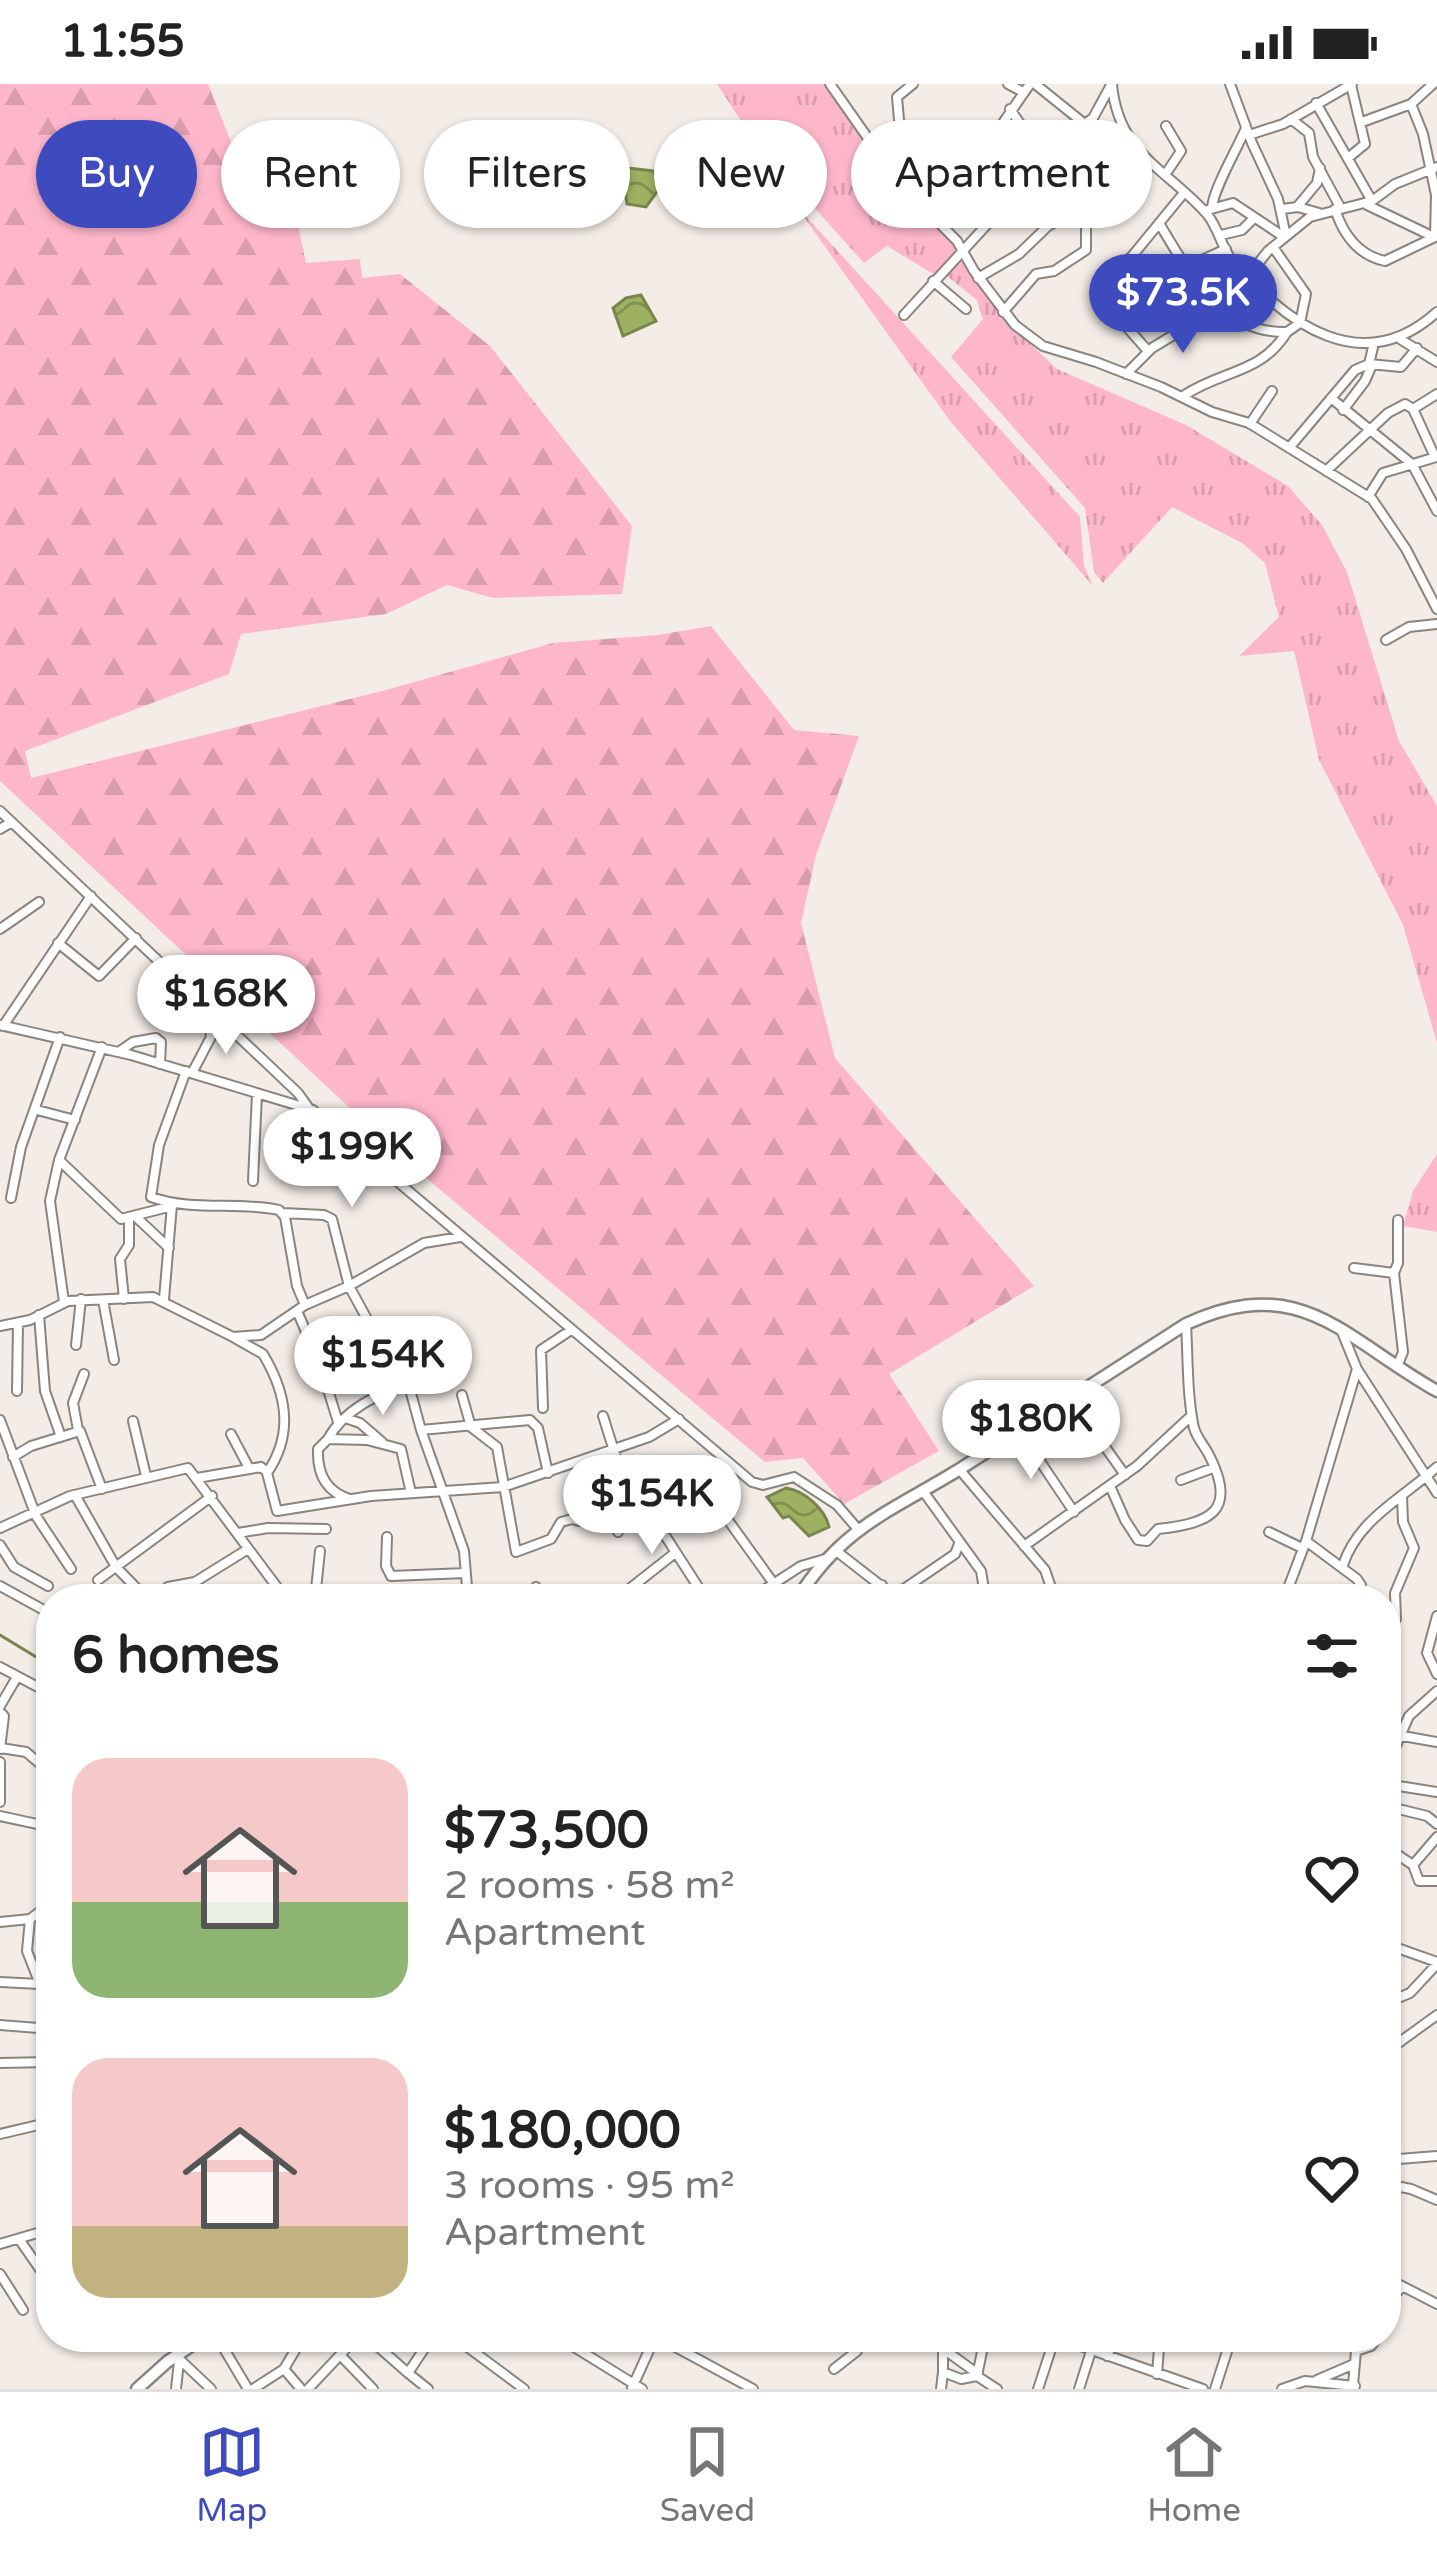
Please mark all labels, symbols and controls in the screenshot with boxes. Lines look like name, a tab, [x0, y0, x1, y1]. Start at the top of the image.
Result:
text: 11:55	[60, 15, 185, 69]
chip: Buy	[36, 120, 197, 228]
chip: Rent	[221, 120, 400, 228]
chip: Filters	[424, 120, 630, 228]
chip: New	[654, 120, 827, 228]
chip: Apartment	[851, 120, 1152, 228]
pin: $73.5K	[1085, 254, 1281, 356]
text: $73.5K	[1116, 269, 1250, 316]
pin: $168K	[142, 955, 310, 1057]
text: $168K	[164, 970, 288, 1017]
pin: $199K	[268, 1108, 436, 1210]
text: $199K	[290, 1123, 414, 1170]
pin: $154K	[299, 1316, 467, 1418]
text: $154K	[321, 1331, 445, 1378]
pin: $180K	[947, 1380, 1115, 1482]
text: $180K	[969, 1395, 1093, 1442]
pin: $154K	[568, 1455, 736, 1557]
text: $154K	[590, 1470, 714, 1517]
icon: filters	[1299, 1623, 1365, 1689]
text: 6 homes	[72, 1625, 280, 1687]
text: $73,500	[444, 1800, 649, 1862]
icon: home	[168, 1806, 312, 1950]
icon: heart	[1299, 1845, 1365, 1911]
text: 2 rooms · 58 m²	[444, 1862, 735, 1909]
text: Apartment	[444, 1909, 645, 1956]
text: $180,000	[444, 2100, 681, 2162]
icon: home	[168, 2106, 312, 2250]
icon: heart	[1299, 2145, 1365, 2211]
text: 3 rooms · 95 m²	[444, 2162, 735, 2209]
text: Apartment	[444, 2209, 645, 2256]
tab: Map	[196, 2419, 267, 2530]
tab: Saved	[660, 2419, 755, 2530]
tab: Home	[1147, 2419, 1241, 2530]

